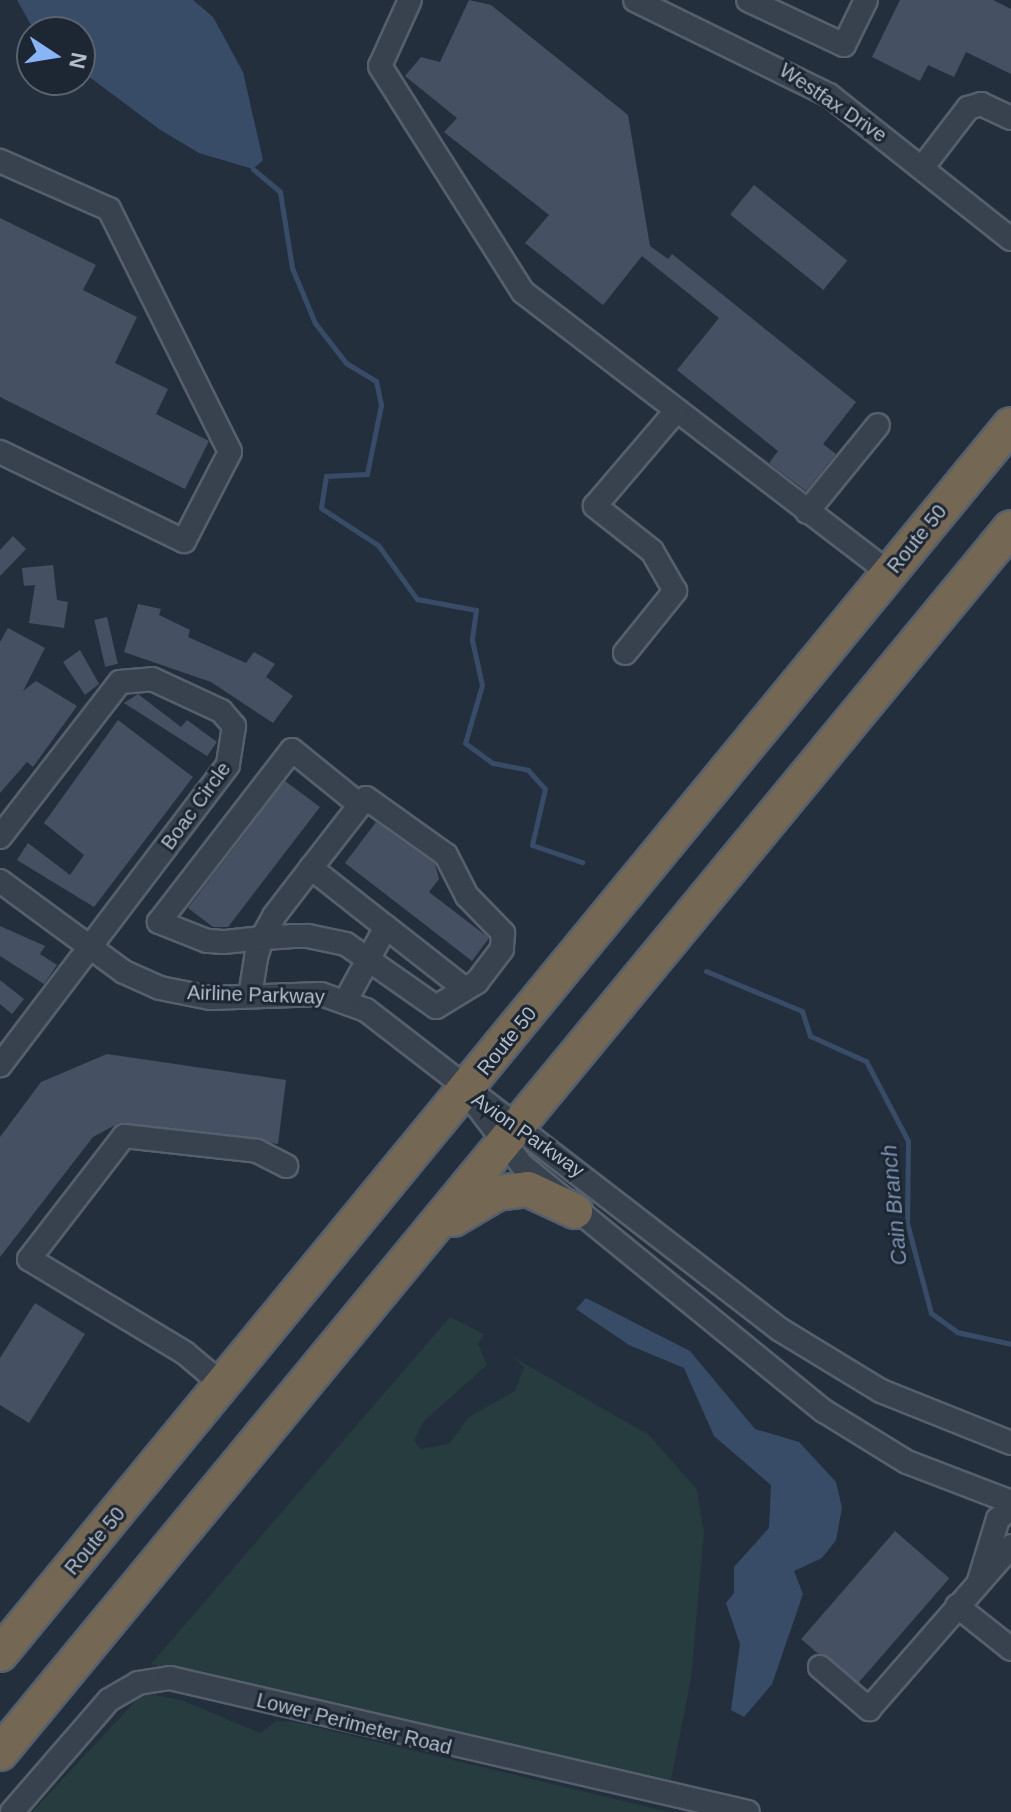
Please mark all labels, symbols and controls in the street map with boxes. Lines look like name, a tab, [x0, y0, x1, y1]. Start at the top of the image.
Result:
north arrow	[16, 16, 96, 96]
text: N	[64, 50, 92, 71]
street label: Westfax Drive	[775, 58, 891, 148]
street label: Route 50	[882, 500, 952, 578]
street label: Boac Circle	[156, 758, 236, 854]
street label: Airline Parkway	[187, 981, 325, 1009]
street label: Route 50	[472, 1002, 542, 1080]
street label: Avion Parkway	[467, 1087, 589, 1183]
water label: Cain Branch	[876, 1144, 912, 1266]
street label: Route 50	[60, 1502, 130, 1580]
street label: Lower Perimeter Road	[254, 1688, 454, 1760]

